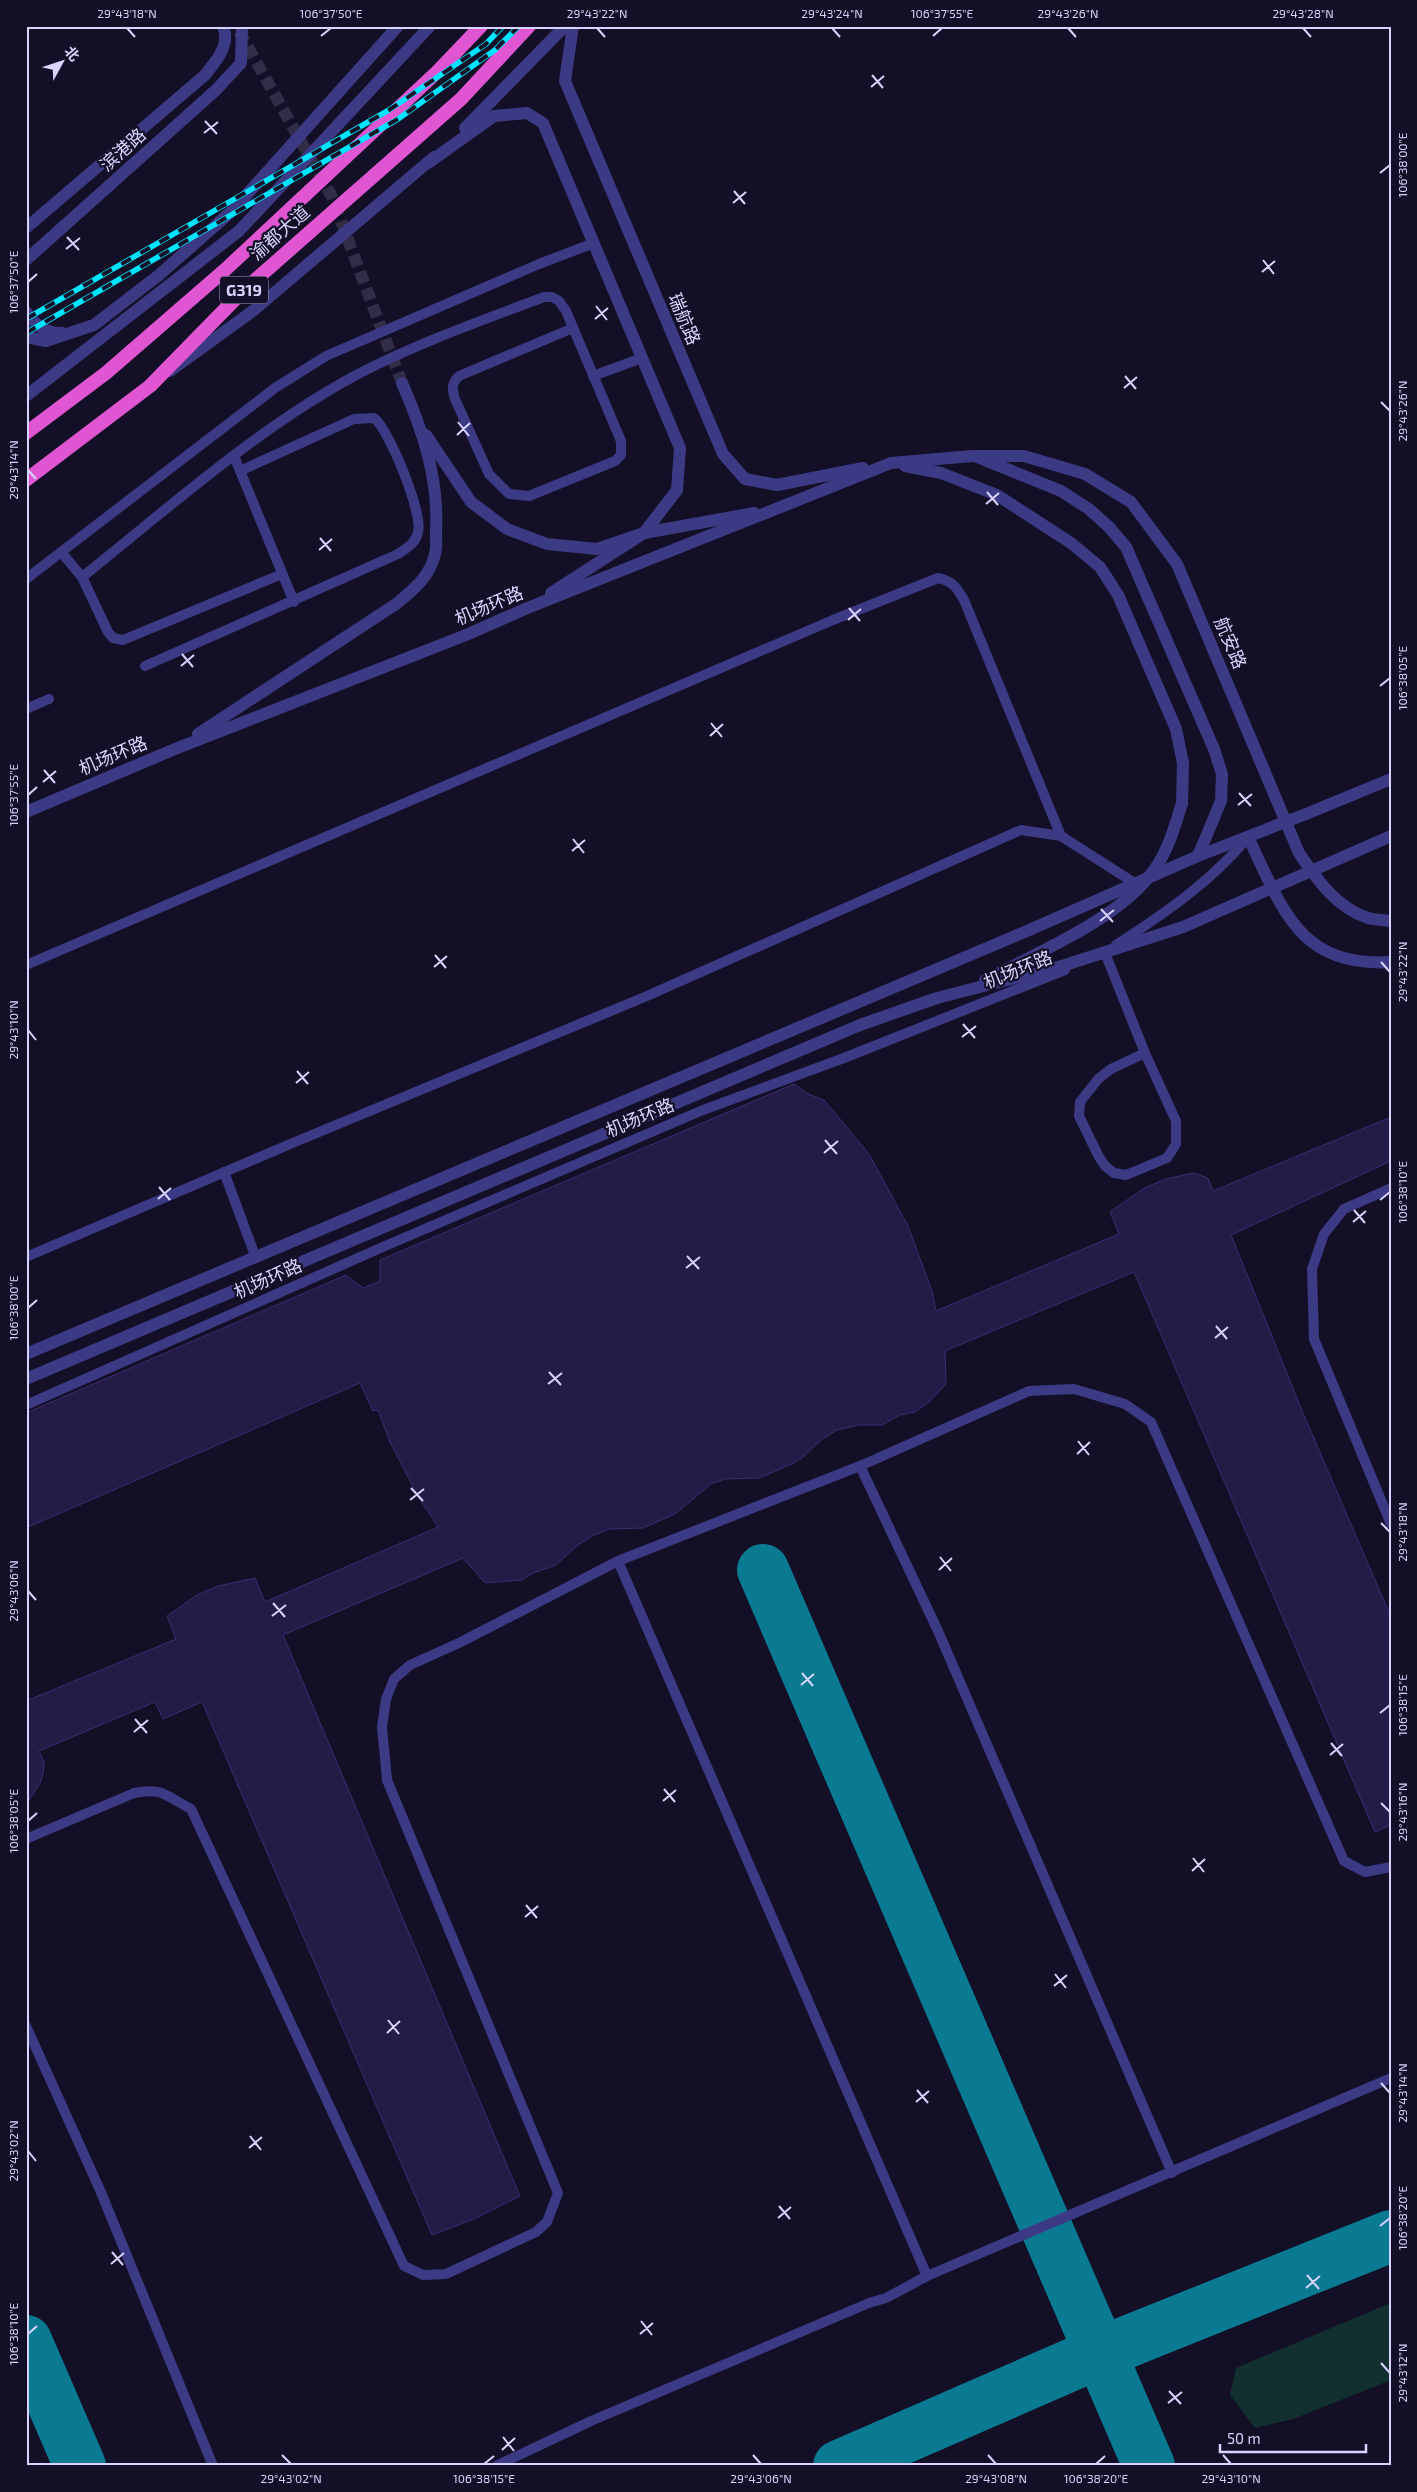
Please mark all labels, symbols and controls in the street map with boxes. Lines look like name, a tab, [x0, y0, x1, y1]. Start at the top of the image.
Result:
text: 29°43'18"N	[97, 6, 157, 20]
text: 106°37'50"E	[299, 6, 363, 20]
text: 29°43'22"N	[567, 6, 627, 20]
text: 29°43'24"N	[801, 6, 863, 20]
text: 106°37'55"E	[911, 6, 973, 20]
text: 29°43'26"N	[1038, 6, 1098, 20]
text: 29°43'28"N	[1272, 6, 1334, 20]
north arrow	[38, 38, 88, 88]
text: 北	[61, 42, 83, 64]
street label: 滨港路	[95, 123, 150, 175]
text: 106°38'00"E	[1395, 132, 1409, 198]
street label: 渝都大道	[245, 200, 314, 264]
text: 106°37'50"E	[6, 250, 20, 314]
road number: G319	[220, 276, 268, 304]
street label: 瑞航路	[664, 289, 706, 348]
text: 29°43'26"N	[1395, 381, 1409, 441]
text: 29°43'14"N	[6, 440, 20, 500]
street label: 机场环路	[451, 581, 526, 629]
street label: 航安路	[1210, 613, 1252, 672]
text: 106°38'05"E	[1395, 646, 1409, 710]
street label: 机场环路	[75, 731, 150, 779]
text: 106°37'55"E	[6, 764, 20, 826]
text: 29°43'22"N	[1395, 942, 1409, 1002]
street label: 机场环路	[980, 945, 1055, 993]
text: 29°43'10"N	[6, 1000, 20, 1060]
street label: 机场环路	[602, 1093, 677, 1141]
text: 106°38'10"E	[1395, 1160, 1409, 1223]
street label: 机场环路	[230, 1253, 305, 1303]
text: 106°38'00"E	[6, 1275, 20, 1341]
text: 29°43'18"N	[1395, 1502, 1409, 1562]
text: 29°43'06"N	[6, 1560, 20, 1622]
text: 106°38'15"E	[1395, 1674, 1409, 1736]
text: 29°43'16"N	[1395, 1783, 1409, 1841]
text: 106°38'05"E	[6, 1789, 20, 1853]
text: 29°43'14"N	[1395, 2063, 1409, 2123]
text: 29°43'02"N	[6, 2120, 20, 2182]
text: 106°38'20"E	[1395, 2185, 1409, 2250]
text: 106°38'10"E	[6, 2302, 20, 2365]
text: 29°43'12"N	[1395, 2344, 1409, 2402]
scale bar	[1220, 2422, 1366, 2454]
text: 50 m	[1227, 2429, 1261, 2447]
text: 29°43'02"N	[260, 2471, 322, 2485]
text: 106°38'15"E	[453, 2471, 515, 2485]
text: 29°43'06"N	[730, 2471, 792, 2485]
text: 29°43'08"N	[965, 2471, 1027, 2485]
text: 106°38'20"E	[1064, 2471, 1129, 2485]
text: 29°43'10"N	[1201, 2471, 1261, 2485]

